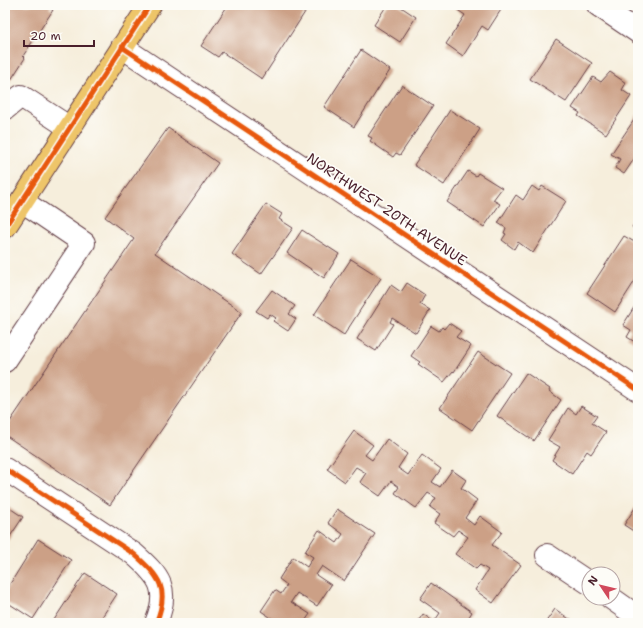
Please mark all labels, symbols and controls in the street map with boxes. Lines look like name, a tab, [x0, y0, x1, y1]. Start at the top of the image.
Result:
scale bar	[24, 22, 94, 48]
text: 20 m	[30, 28, 61, 44]
street label: NORTHWEST 20TH AVENUE	[303, 149, 471, 270]
north arrow	[581, 566, 621, 606]
text: N	[585, 572, 602, 588]

